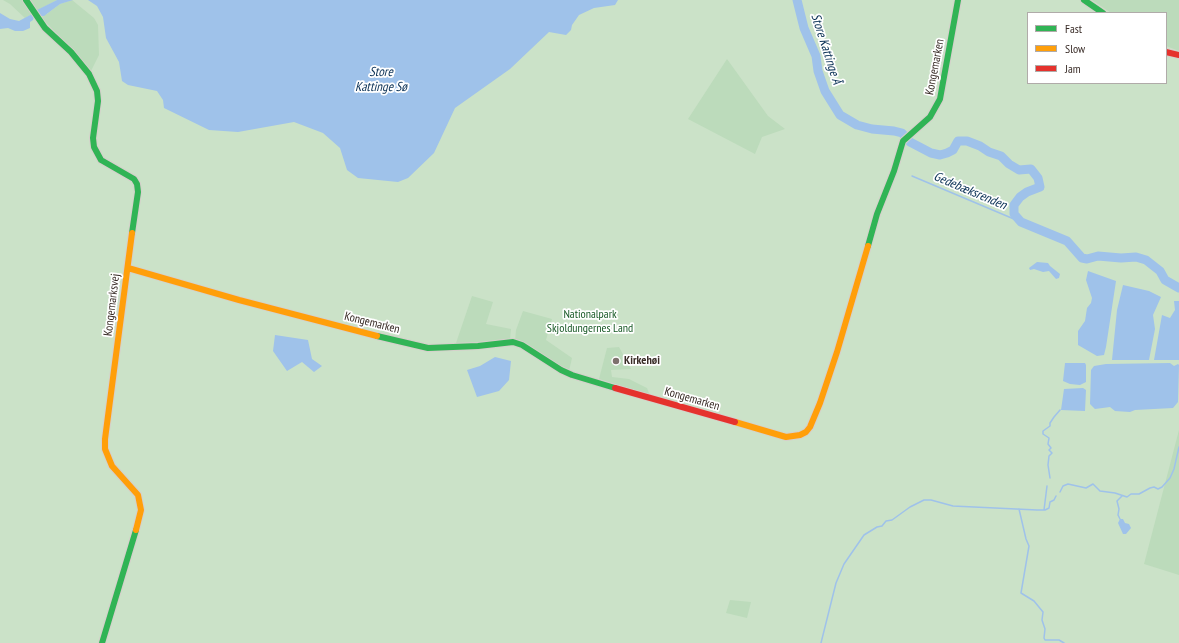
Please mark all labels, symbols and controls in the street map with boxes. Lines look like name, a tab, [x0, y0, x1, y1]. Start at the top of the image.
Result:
water label: Store Kattinge Å	[807, 12, 845, 86]
legend	[1027, 12, 1167, 84]
text: Fast	[1065, 21, 1082, 36]
street label: Kongemarken	[923, 38, 947, 96]
text: Slow	[1065, 41, 1085, 56]
text: Jam	[1065, 61, 1081, 76]
water label: Store Kattinge Sø	[355, 64, 407, 95]
water label: Gedebæksrenden	[931, 169, 1009, 213]
street label: Kongemarksvej	[101, 273, 123, 337]
park label: Nationalpark Skjoldungernes Land	[547, 308, 633, 336]
street label: Kongemarken	[343, 309, 401, 337]
place label: Kirkehøi	[624, 354, 660, 368]
marker: Kirkehøi	[611, 356, 621, 366]
street label: Kongemarken	[663, 384, 721, 414]

